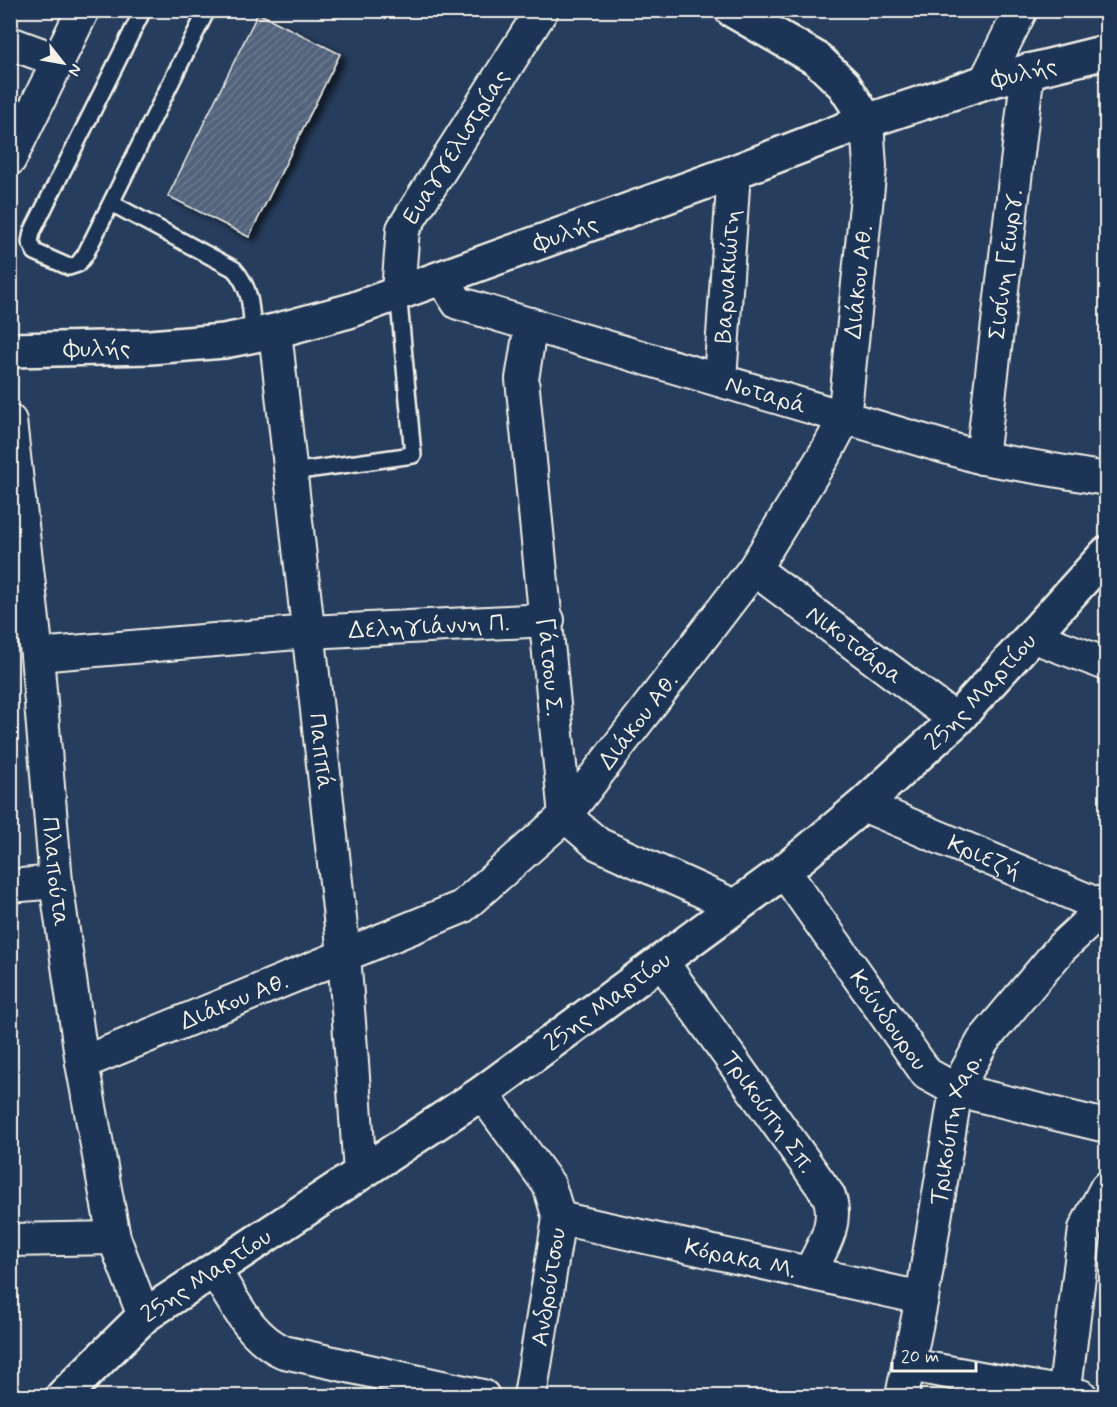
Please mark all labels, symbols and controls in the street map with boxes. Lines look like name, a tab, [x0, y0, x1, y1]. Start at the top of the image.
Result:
north arrow	[33, 33, 93, 93]
street label: Φυλής	[987, 51, 1060, 97]
text: N	[63, 60, 86, 80]
street label: Ευαγγελιστρίας	[396, 64, 517, 231]
street label: Σισίνη Γεωργ.	[982, 188, 1031, 341]
street label: Φυλής	[528, 208, 602, 260]
street label: Βαρνακιώτη	[709, 208, 748, 344]
street label: Διάκου Αθ.	[838, 224, 881, 340]
street label: Φυλής	[62, 333, 131, 366]
street label: Νοταρά	[722, 369, 810, 422]
street label: Νικοτσάρα	[799, 599, 909, 692]
street label: Δεληγιάννη Π.	[348, 608, 510, 647]
street label: Γάτσου Σ.	[529, 616, 569, 718]
street label: 25ης Μαρτίου	[919, 627, 1044, 758]
street label: Διάκου Αθ.	[592, 667, 686, 777]
street label: Παππά	[300, 712, 340, 792]
street label: Πλαπούτα	[34, 816, 76, 929]
street label: Κριεζή	[942, 829, 1025, 887]
street label: 25ης Μαρτίου	[538, 945, 678, 1059]
street label: Κούνδουρου	[841, 964, 934, 1077]
street label: Διάκου Αθ.	[176, 966, 293, 1038]
street label: Τρικούπη Σπ.	[714, 1046, 822, 1180]
street label: Τρικούπη Χαρ.	[923, 1048, 990, 1207]
street label: 25ης Μαρτίου	[135, 1222, 278, 1331]
street label: Ανδρούτσου	[525, 1226, 574, 1349]
street label: Κόρακα Μ.	[681, 1232, 799, 1287]
scale bar	[892, 1335, 976, 1373]
text: 20 m	[901, 1345, 939, 1369]

